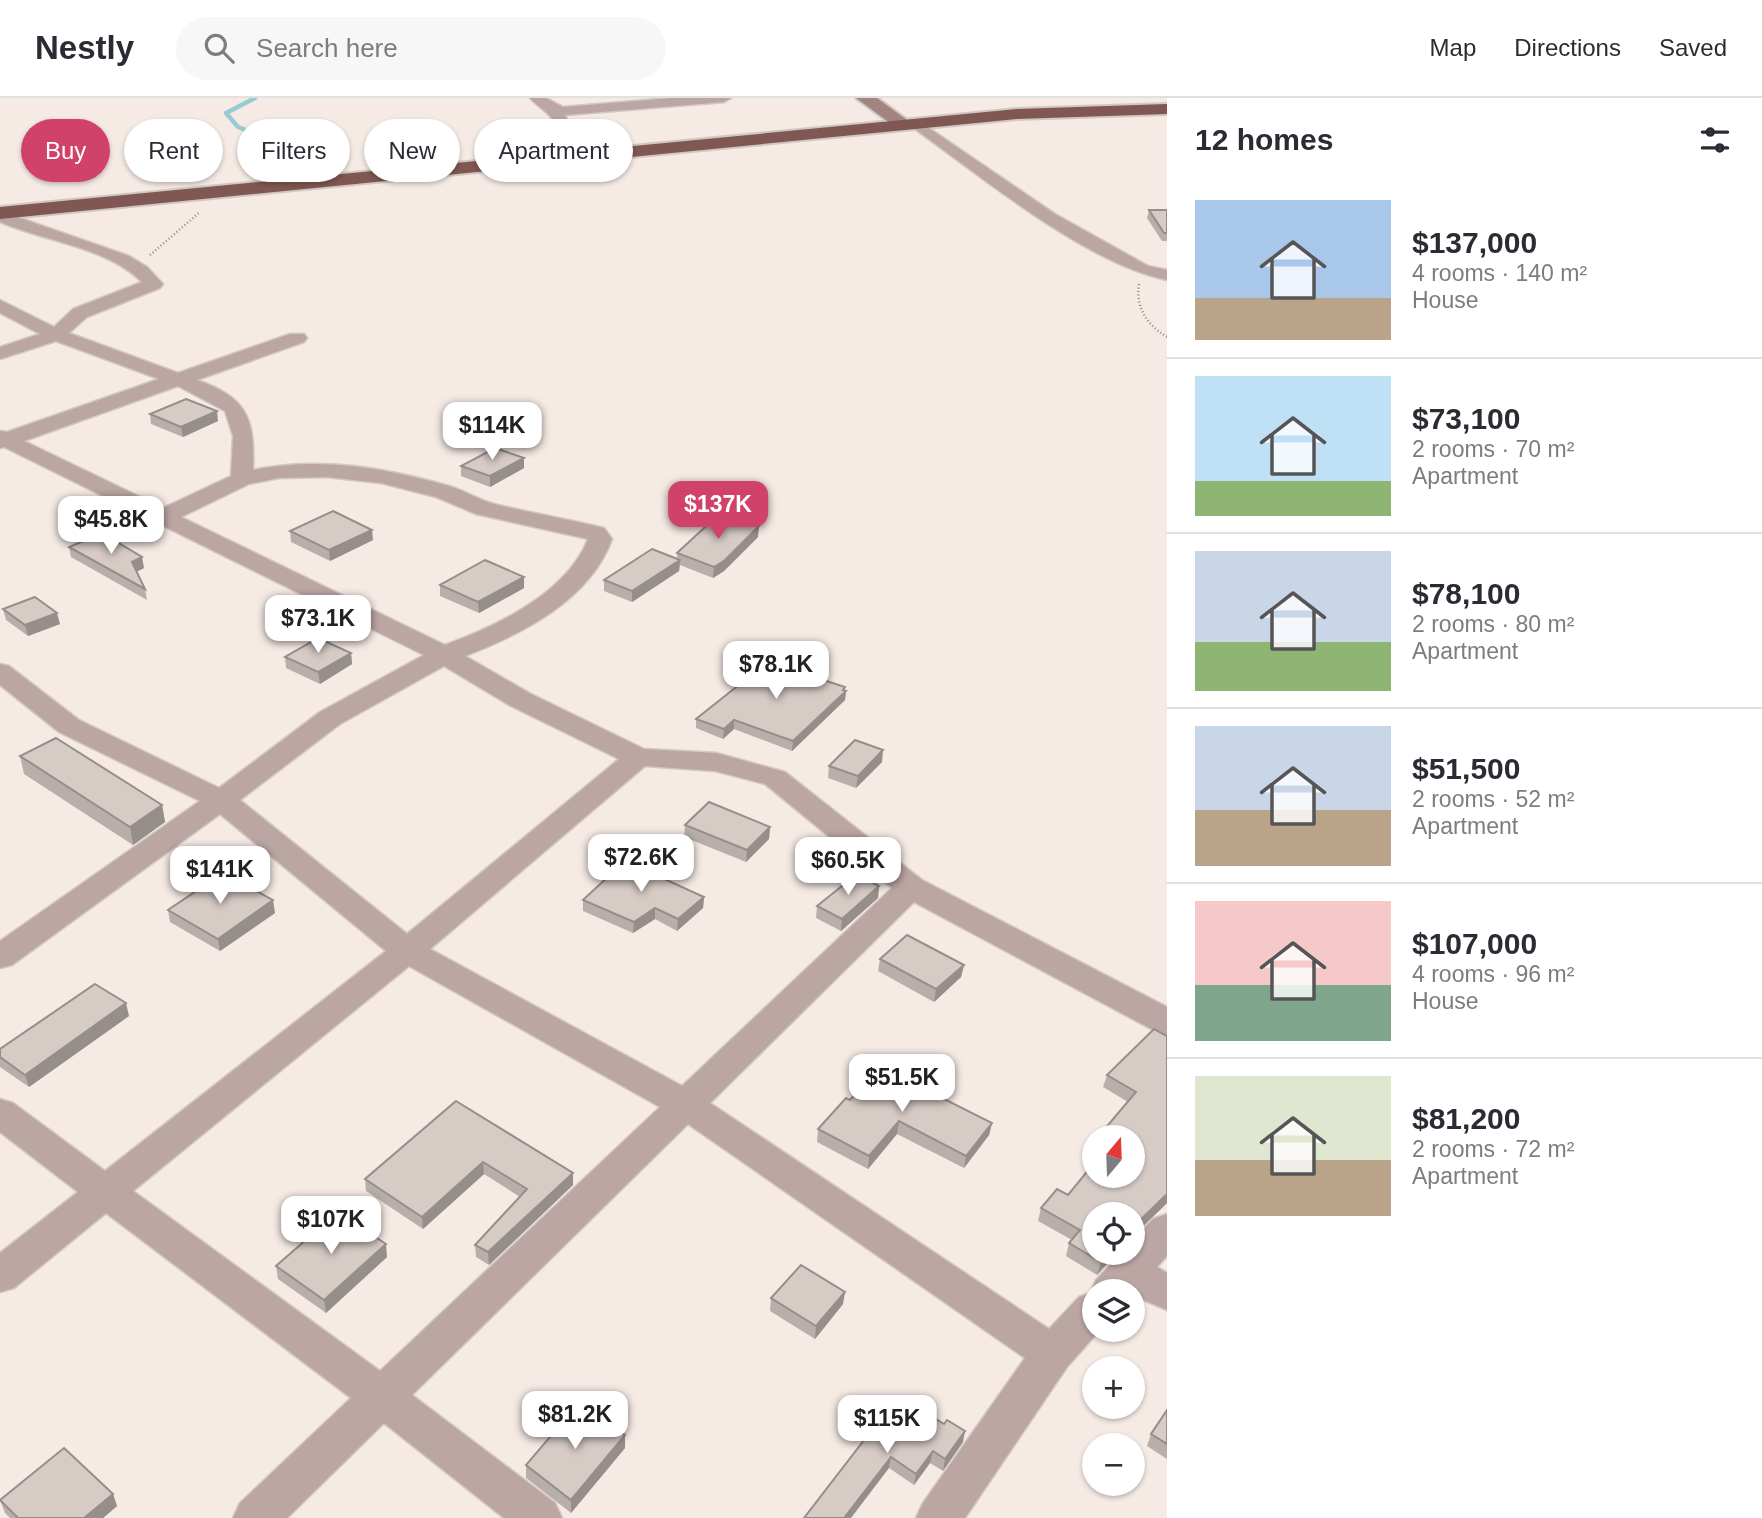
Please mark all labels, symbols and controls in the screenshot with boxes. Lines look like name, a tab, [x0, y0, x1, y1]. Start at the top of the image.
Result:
search box	[176, 17, 666, 80]
text: Nestly	[35, 29, 134, 66]
icon: search	[200, 29, 238, 67]
text: Search here	[256, 33, 398, 63]
text: Map	[1430, 34, 1476, 61]
text: Directions	[1514, 34, 1621, 61]
text: Saved	[1659, 34, 1727, 61]
chip: Buy	[21, 119, 110, 182]
chip: Rent	[124, 119, 223, 182]
chip: Filters	[237, 119, 350, 182]
chip: New	[364, 119, 460, 182]
chip: Apartment	[474, 119, 633, 182]
icon: filters	[1696, 121, 1734, 159]
text: 12 homes	[1195, 123, 1333, 156]
text: $137,000	[1412, 226, 1537, 259]
icon: home	[1251, 228, 1335, 312]
text: 4 rooms · 140 m²	[1412, 260, 1587, 286]
text: House	[1412, 287, 1478, 313]
pin: $114K	[443, 402, 541, 462]
text: $73,100	[1412, 402, 1520, 435]
icon: home	[1251, 404, 1335, 488]
text: $114K	[459, 412, 525, 438]
text: 2 rooms · 70 m²	[1412, 436, 1574, 462]
text: Apartment	[1412, 463, 1518, 489]
pin: $137K	[669, 482, 767, 541]
text: $137K	[684, 491, 752, 517]
pin: $45.8K	[54, 496, 168, 556]
text: $45.8K	[74, 506, 148, 532]
text: $78,100	[1412, 577, 1520, 610]
icon: home	[1251, 579, 1335, 663]
pin: $73.1K	[261, 596, 375, 655]
text: $73.1K	[281, 605, 355, 631]
text: 2 rooms · 80 m²	[1412, 611, 1574, 637]
text: Apartment	[1412, 638, 1518, 664]
pin: $78.1K	[719, 642, 833, 701]
text: $78.1K	[739, 651, 813, 677]
text: $51,500	[1412, 752, 1520, 785]
icon: home	[1251, 754, 1335, 838]
text: 2 rooms · 52 m²	[1412, 786, 1574, 812]
text: Apartment	[1412, 813, 1518, 839]
pin: $72.6K	[584, 834, 698, 894]
pin: $60.5K	[791, 838, 905, 897]
text: $72.6K	[604, 844, 678, 870]
pin: $141K	[171, 846, 269, 906]
text: $60.5K	[811, 847, 885, 873]
text: $141K	[186, 856, 254, 882]
text: $107,000	[1412, 927, 1537, 960]
icon: home	[1251, 929, 1335, 1013]
text: 4 rooms · 96 m²	[1412, 961, 1574, 987]
text: House	[1412, 988, 1478, 1014]
pin: $51.5K	[845, 1054, 959, 1114]
text: $51.5K	[865, 1064, 939, 1090]
text: $81,200	[1412, 1102, 1520, 1135]
icon: home	[1251, 1104, 1335, 1188]
north arrow	[1082, 1125, 1144, 1188]
map controls	[1082, 1125, 1145, 1496]
text: 2 rooms · 72 m²	[1412, 1136, 1574, 1162]
text: Apartment	[1412, 1163, 1518, 1189]
pin: $107K	[282, 1196, 380, 1256]
button: locate	[1082, 1202, 1145, 1265]
text: $107K	[297, 1206, 365, 1232]
button: layers	[1082, 1279, 1145, 1342]
button: +	[1082, 1356, 1145, 1419]
pin: $81.2K	[518, 1392, 632, 1451]
pin: $115K	[838, 1396, 936, 1455]
text: $81.2K	[538, 1401, 612, 1427]
text: $115K	[854, 1405, 920, 1431]
button: −	[1082, 1433, 1145, 1496]

